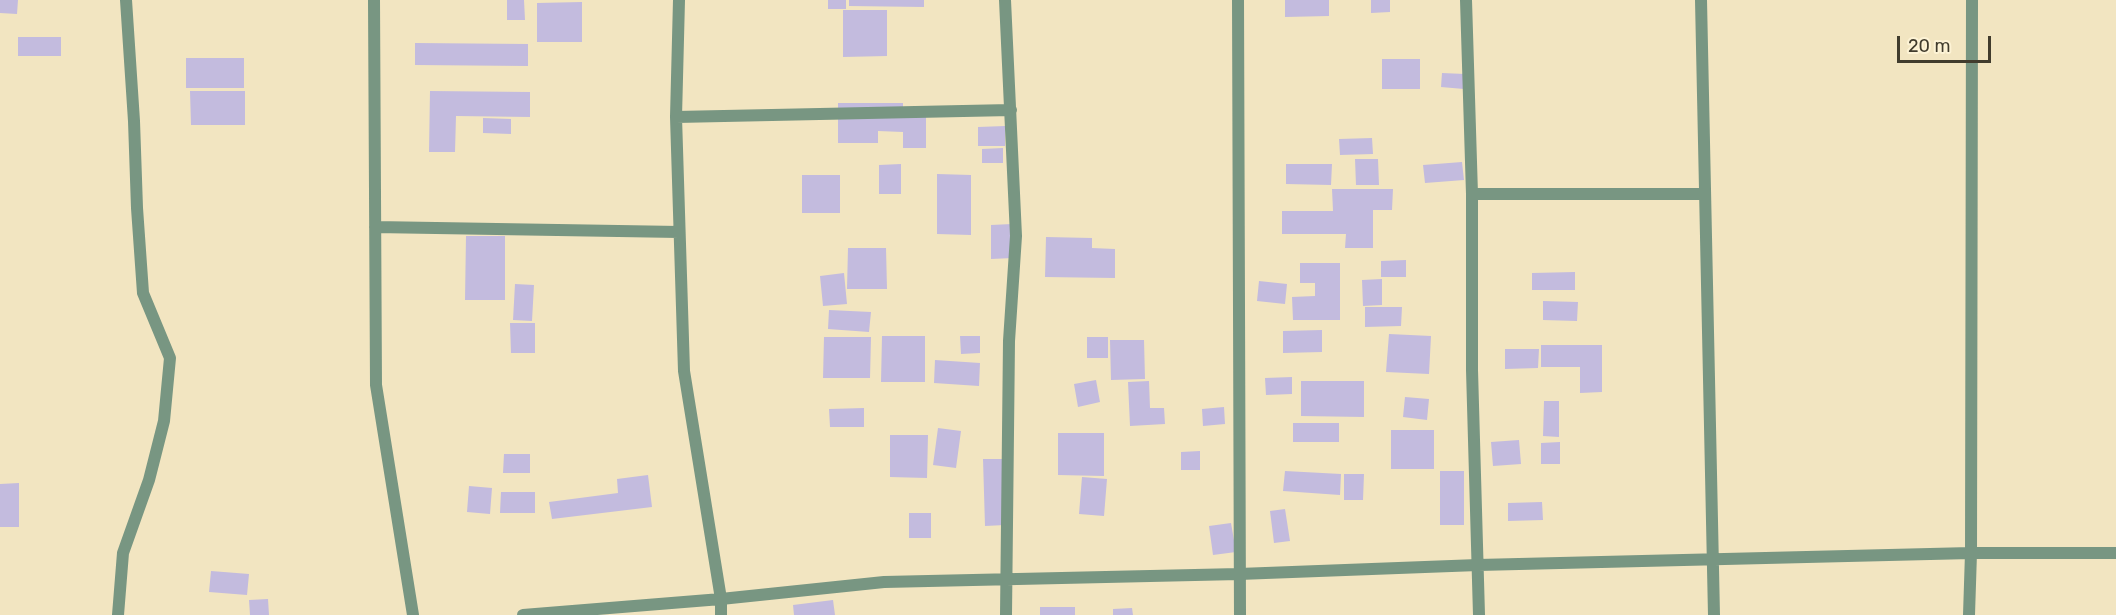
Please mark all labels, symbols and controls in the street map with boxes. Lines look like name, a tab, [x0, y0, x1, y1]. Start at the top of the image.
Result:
scale bar	[1900, 24, 1994, 62]
text: 20 m	[1908, 35, 1950, 57]

